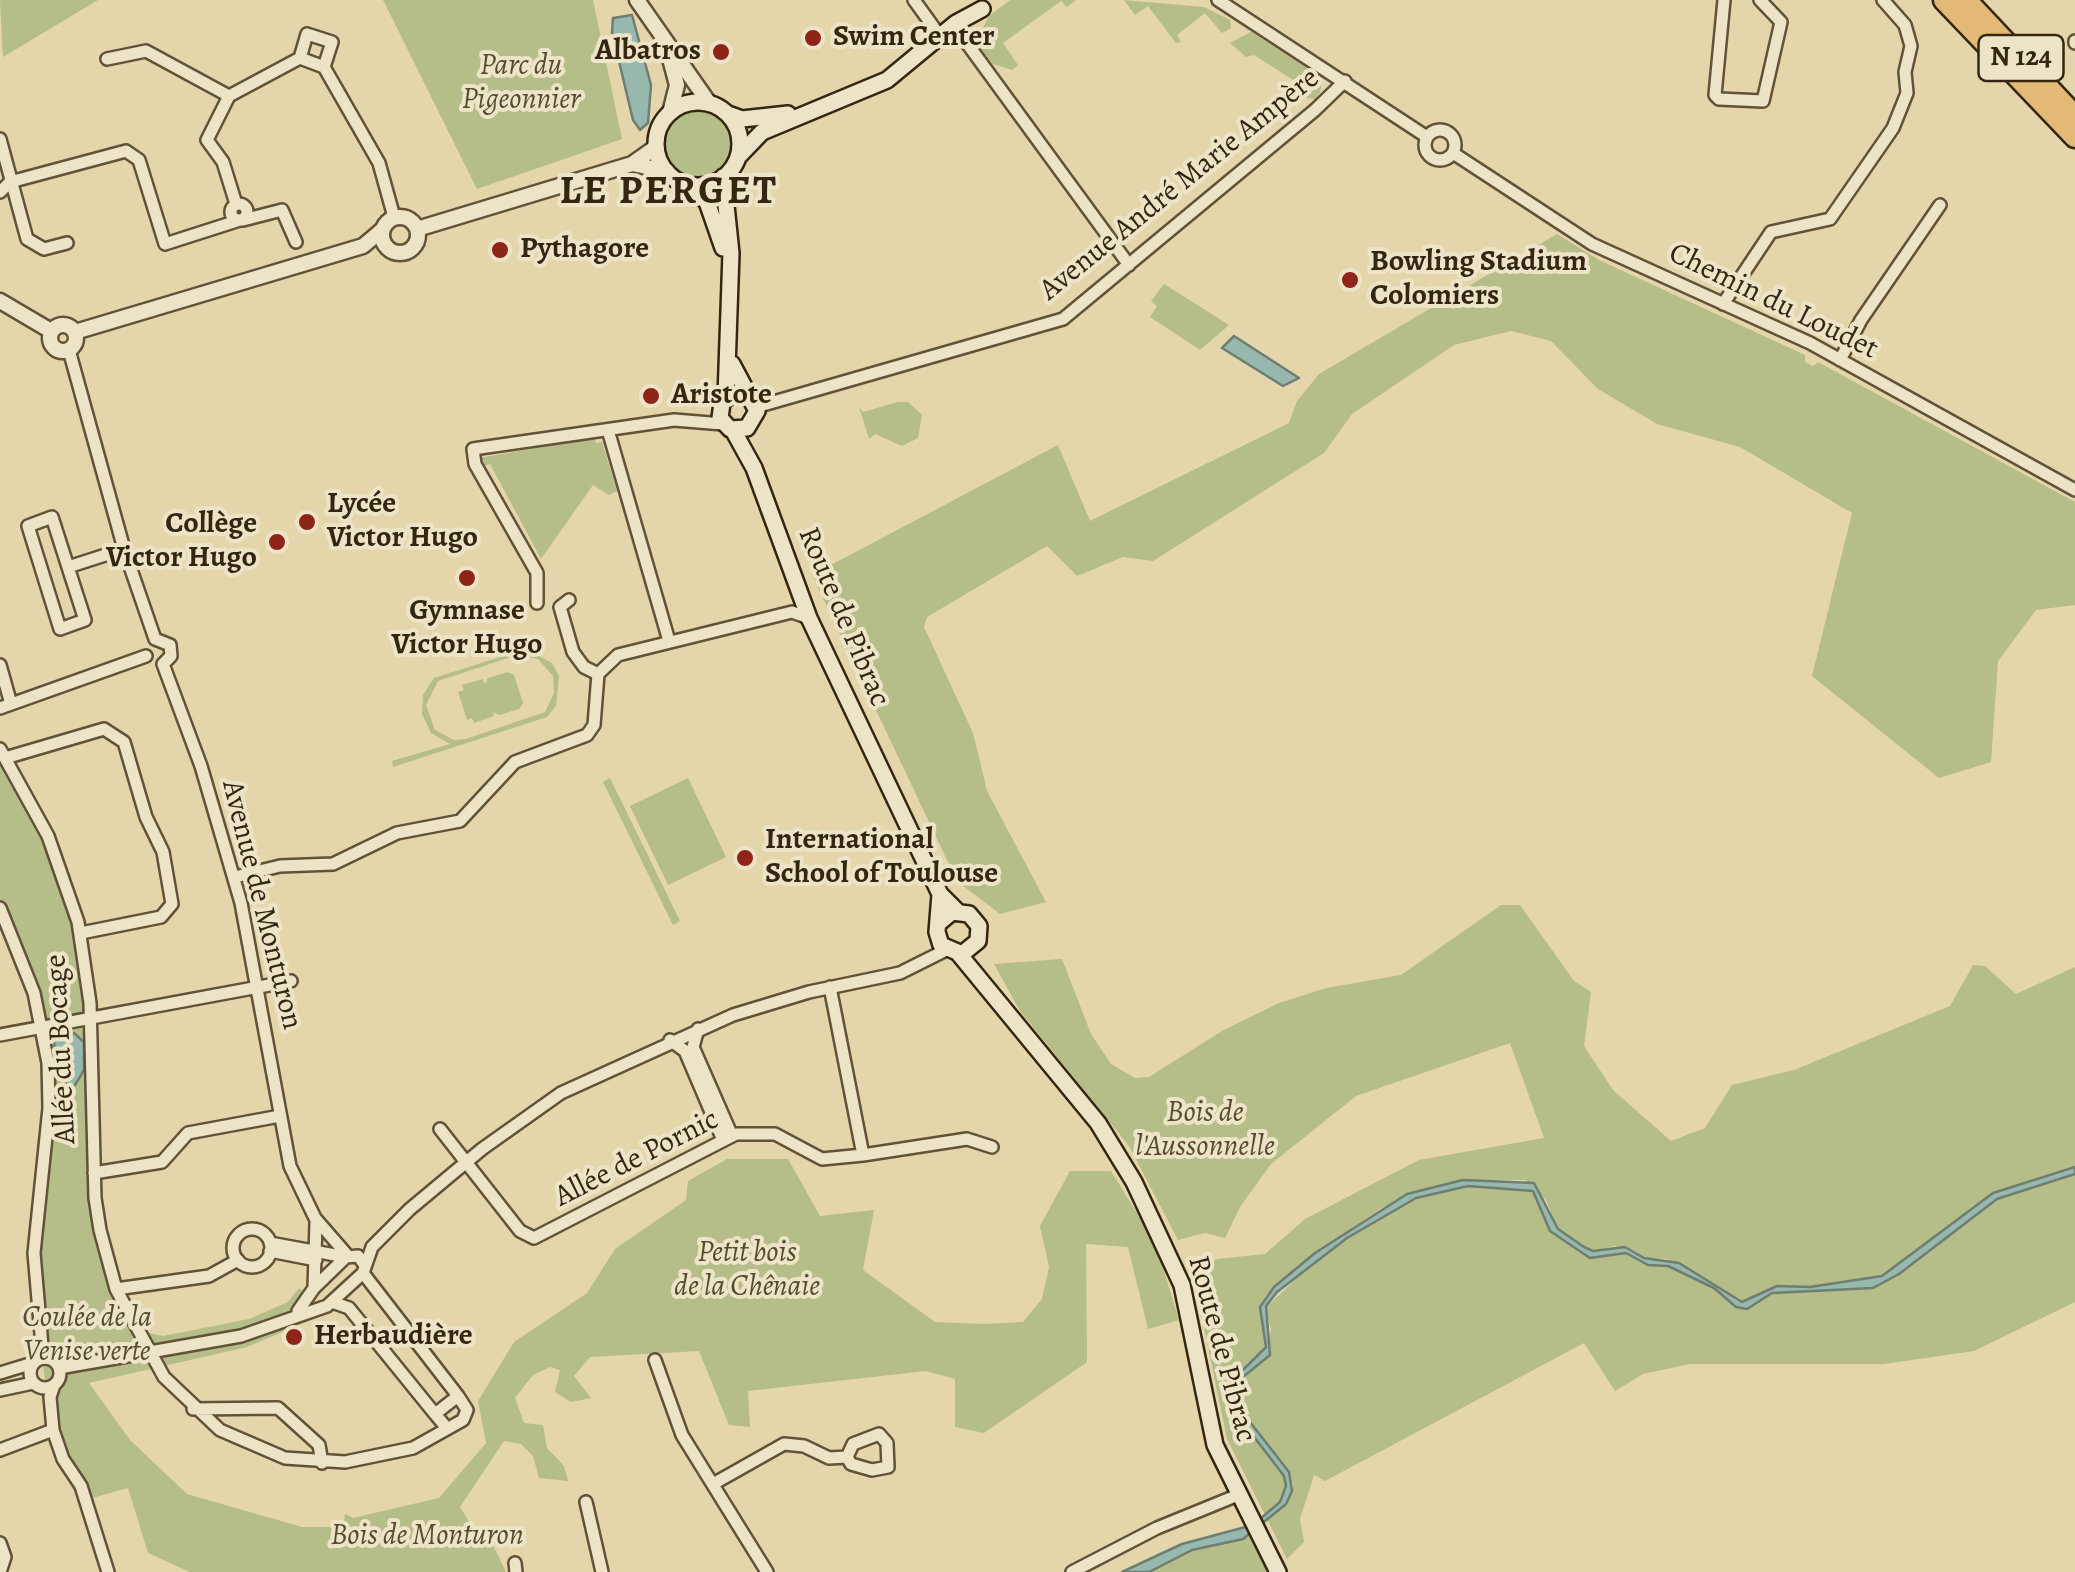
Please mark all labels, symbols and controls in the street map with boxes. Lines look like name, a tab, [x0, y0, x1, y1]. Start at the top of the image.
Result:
place label: Swim Center	[833, 20, 995, 56]
marker: Swim Center	[802, 27, 824, 49]
place label: Albatros	[595, 34, 701, 70]
road number: N 124	[1978, 35, 2064, 81]
marker: Albatros	[710, 41, 732, 63]
park label: Parc du Pigeonnier	[462, 49, 580, 120]
street label: Avenue André Marie Ampère	[1033, 61, 1327, 309]
district label: LE PERGET	[560, 169, 778, 217]
place label: Pythagore	[520, 232, 649, 268]
street label: Chemin du Loudet	[1663, 236, 1883, 368]
marker: Pythagore	[489, 239, 511, 261]
place label: Bowling Stadium Colomiers	[1370, 245, 1587, 316]
marker: Bowling Stadium Colomiers	[1339, 269, 1361, 291]
place label: Aristote	[671, 378, 772, 414]
marker: Aristote	[640, 385, 662, 407]
place label: Lycée Victor Hugo	[327, 487, 478, 558]
place label: Collège Victor Hugo	[106, 507, 257, 578]
marker: Lycée Victor Hugo	[296, 511, 318, 533]
street label: Route de Pibrac	[789, 522, 897, 712]
marker: Collège Victor Hugo	[266, 531, 288, 553]
marker: Gymnase Victor Hugo	[456, 567, 478, 589]
place label: Gymnase Victor Hugo	[391, 594, 543, 664]
street label: Avenue de Monturon	[213, 777, 309, 1033]
place label: International School of Toulouse	[765, 823, 998, 894]
marker: International School of Toulouse	[734, 847, 756, 869]
street label: Allée du Bocage	[39, 953, 85, 1145]
park label: Bois de l'Aussonnelle	[1135, 1096, 1275, 1166]
street label: Allée de Pornic	[549, 1102, 725, 1216]
park label: Petit bois de la Chênaie	[674, 1236, 820, 1306]
street label: Route de Pibrac	[1179, 1252, 1263, 1446]
park label: Coulée de la Venise verte	[22, 1301, 152, 1372]
place label: Herbaudière	[314, 1319, 473, 1355]
marker: Herbaudière	[283, 1326, 305, 1348]
park label: Bois de Monturon	[330, 1519, 524, 1555]

